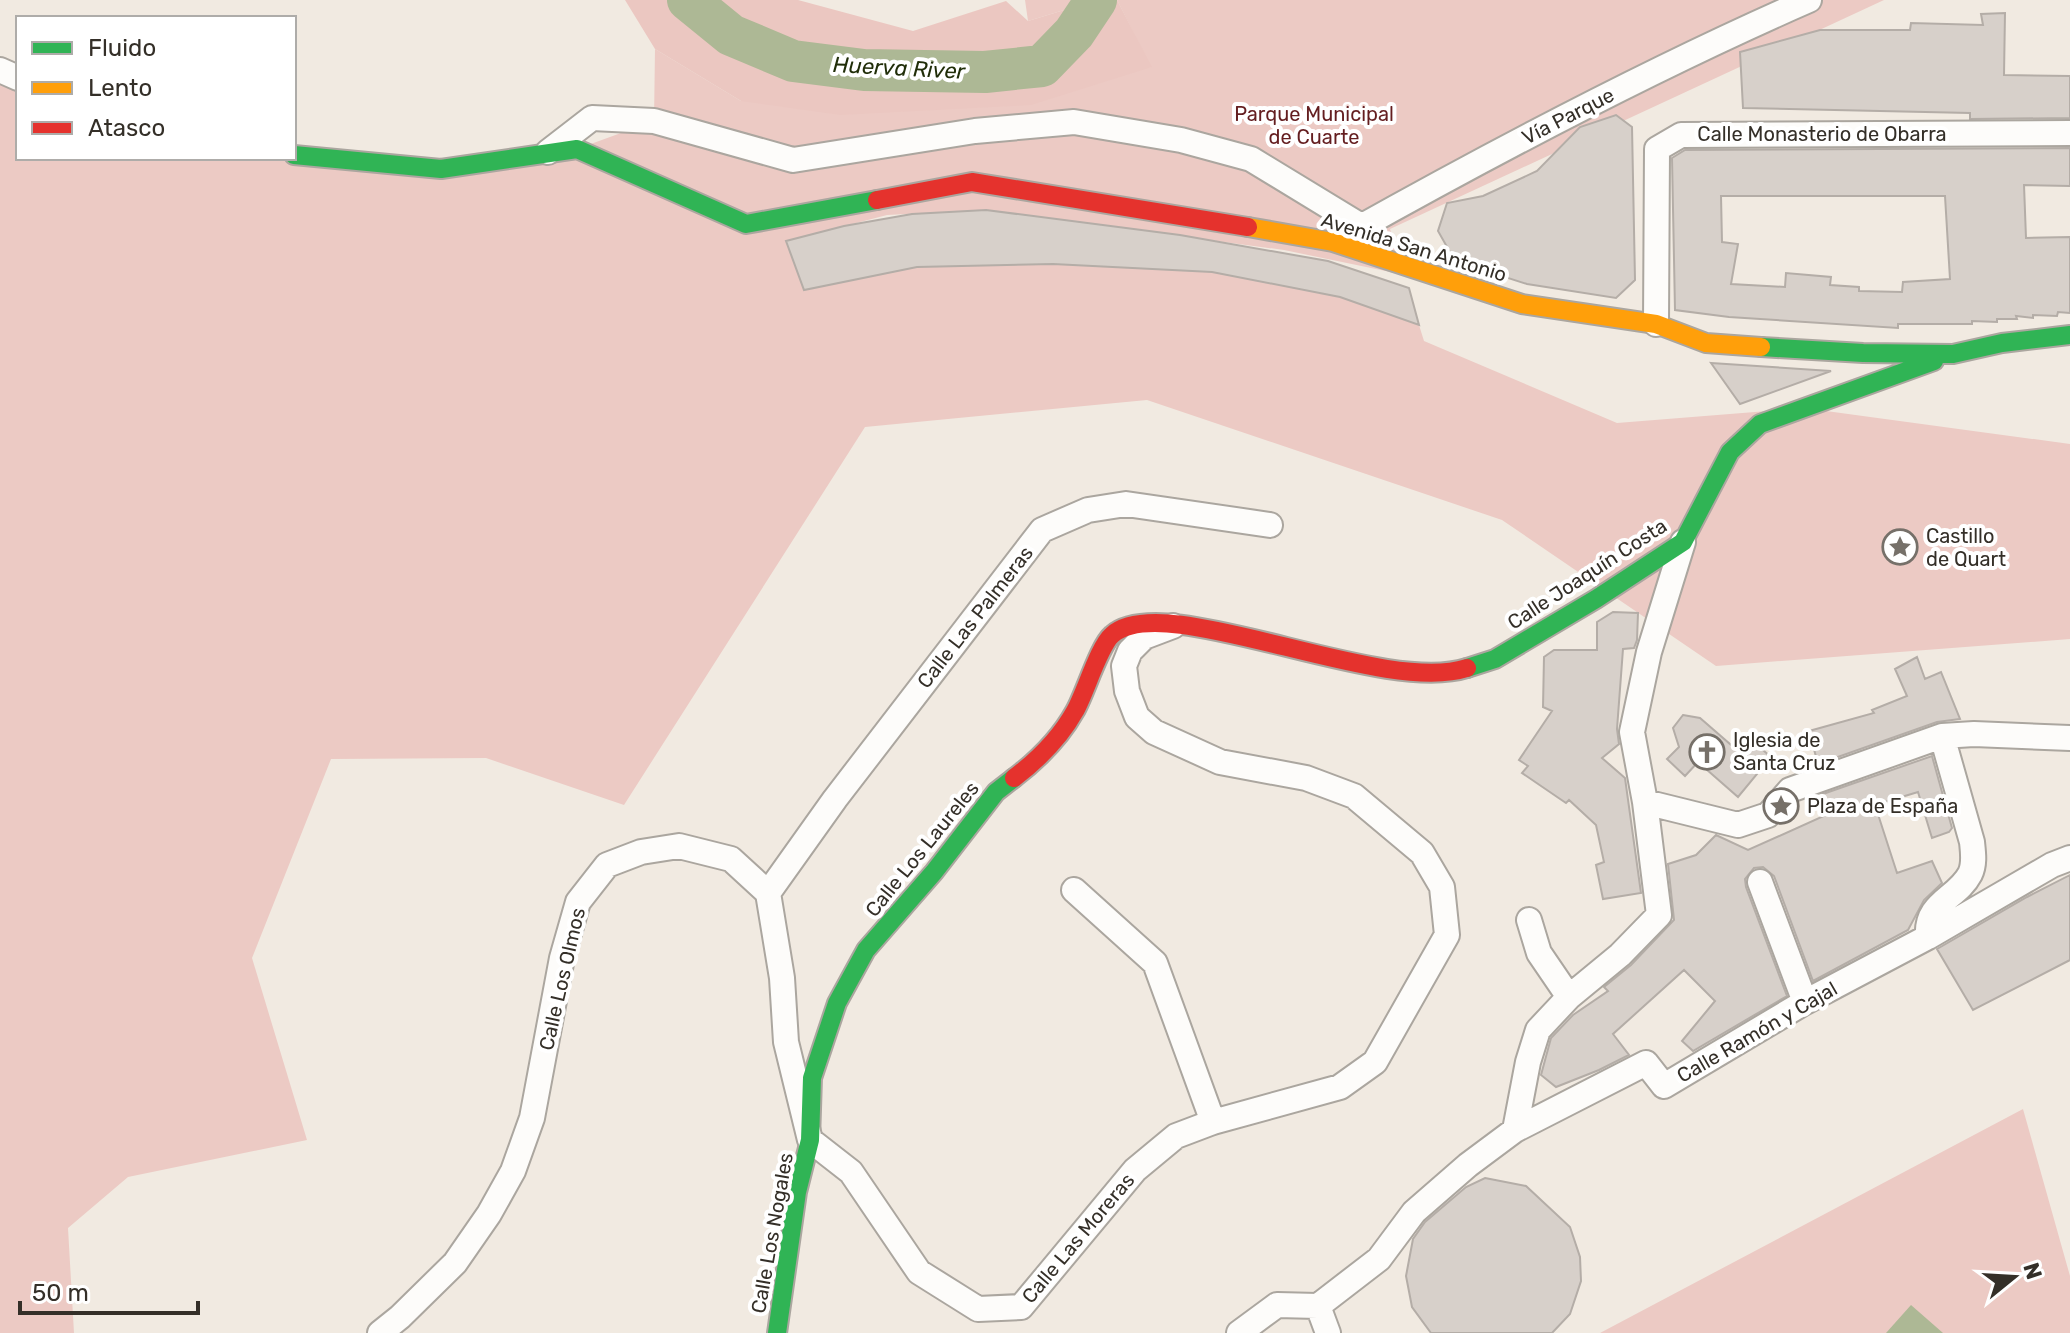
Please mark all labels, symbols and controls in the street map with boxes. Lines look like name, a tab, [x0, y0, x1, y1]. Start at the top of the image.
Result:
legend	[16, 16, 296, 160]
text: Fluido	[88, 34, 156, 62]
water label: Huerva River	[832, 51, 967, 85]
text: Lento	[88, 74, 152, 102]
street label: Vía Parque	[1518, 83, 1618, 149]
park label: Parque Municipal de Cuarte	[1234, 102, 1394, 149]
text: Atasco	[88, 114, 165, 142]
street label: Calle Monasterio de Obarra	[1697, 122, 1947, 146]
street label: Avenida San Antonio	[1318, 207, 1510, 287]
street label: Calle Joaquín Costa	[1503, 514, 1671, 634]
place label: Castillo de Quart	[1926, 524, 2006, 571]
place icon: Castillo de Quart	[1881, 528, 1919, 566]
street label: Calle Las Palmeras	[912, 541, 1038, 693]
place label: Iglesia de Santa Cruz	[1733, 728, 1835, 775]
church icon: Iglesia de Santa Cruz	[1688, 733, 1726, 771]
street label: Calle Los Laureles	[860, 777, 984, 921]
place icon: Plaza de España	[1762, 787, 1800, 825]
place label: Plaza de España	[1807, 794, 1958, 818]
street label: Calle Los Olmos	[534, 905, 590, 1053]
street label: Calle Ramón y Cajal	[1673, 976, 1841, 1088]
street label: Calle Los Nogales	[746, 1151, 798, 1315]
street label: Calle Las Moreras	[1017, 1168, 1139, 1308]
north arrow	[1974, 1237, 2054, 1317]
text: N	[2017, 1259, 2048, 1283]
scale bar	[20, 1265, 198, 1315]
text: 50 m	[32, 1279, 89, 1307]

